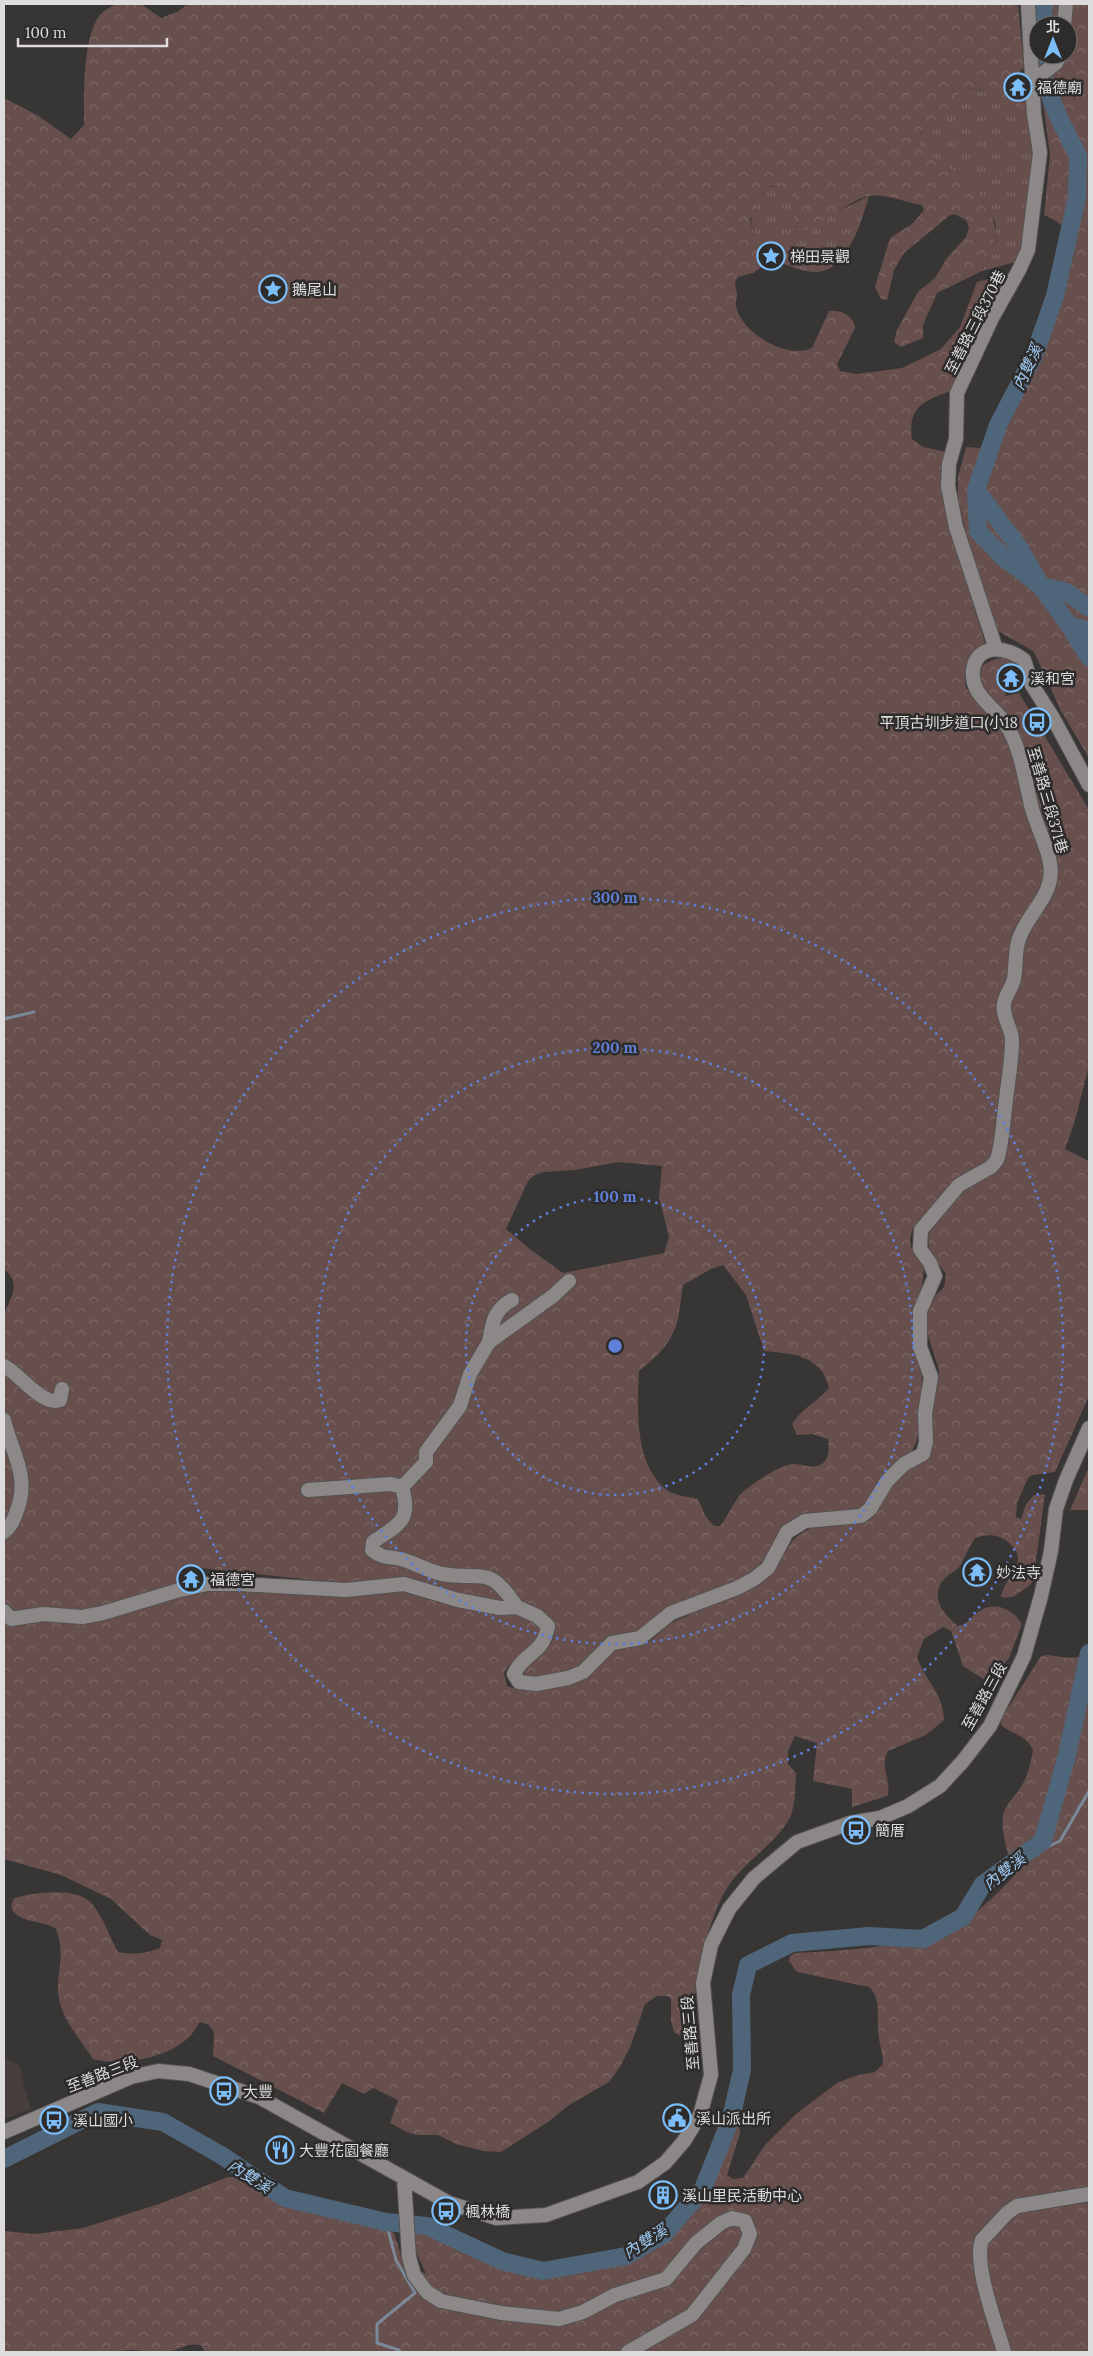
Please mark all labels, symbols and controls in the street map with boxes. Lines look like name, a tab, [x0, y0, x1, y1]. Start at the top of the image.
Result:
scale bar	[18, 15, 166, 47]
north arrow	[1028, 15, 1078, 65]
text: 北	[1046, 18, 1060, 36]
text: 100 m	[25, 23, 66, 42]
temple icon: 福德廟	[1003, 72, 1033, 102]
place label: 福德廟	[1037, 78, 1082, 97]
place icon: 梯田景觀	[756, 241, 786, 271]
place label: 梯田景觀	[790, 247, 850, 266]
street label: 至善路三段370巷	[941, 267, 1009, 377]
place icon: 鵝尾山	[258, 274, 288, 304]
place label: 鵝尾山	[292, 280, 337, 299]
water label: 內雙溪	[1008, 339, 1047, 393]
temple icon: 溪和宮	[996, 663, 1026, 693]
place label: 溪和宮	[1030, 669, 1075, 688]
bus stop icon: 平頂古圳步道口(小18	[1022, 707, 1052, 737]
place label: 平頂古圳步道口(小18	[880, 713, 1018, 733]
street label: 至善路三段371巷	[1024, 744, 1072, 856]
text: 300 m	[592, 888, 638, 907]
text: 200 m	[593, 1038, 638, 1057]
text: 100 m	[594, 1187, 637, 1206]
centre of rings	[606, 1337, 624, 1355]
temple icon: 妙法寺	[962, 1557, 992, 1587]
place label: 妙法寺	[996, 1563, 1041, 1582]
temple icon: 福德宮	[176, 1564, 206, 1594]
place label: 福德宮	[210, 1570, 255, 1589]
street label: 至善路三段	[958, 1659, 1010, 1733]
bus stop icon: 簡厝	[841, 1815, 871, 1845]
place label: 簡厝	[875, 1821, 905, 1840]
water label: 內雙溪	[979, 1847, 1031, 1894]
street label: 至善路三段	[677, 1995, 703, 2071]
street label: 至善路三段	[64, 2052, 140, 2096]
bus stop icon: 大豐	[209, 2076, 239, 2106]
place label: 大豐	[243, 2082, 273, 2101]
public building icon: 溪山派出所	[662, 2103, 692, 2133]
bus stop icon: 溪山國小	[39, 2105, 69, 2135]
place label: 溪山派出所	[696, 2109, 771, 2128]
place label: 溪山國小	[73, 2111, 133, 2130]
restaurant icon: 大豐花園餐廳	[265, 2135, 295, 2165]
place label: 大豐花園餐廳	[299, 2141, 389, 2160]
water label: 內雙溪	[224, 2155, 277, 2198]
building icon: 溪山里民活動中心	[648, 2180, 678, 2210]
place label: 溪山里民活動中心	[682, 2186, 802, 2205]
bus stop icon: 楓林橋	[431, 2196, 461, 2226]
place label: 楓林橋	[465, 2202, 510, 2221]
water label: 內雙溪	[619, 2219, 672, 2262]

